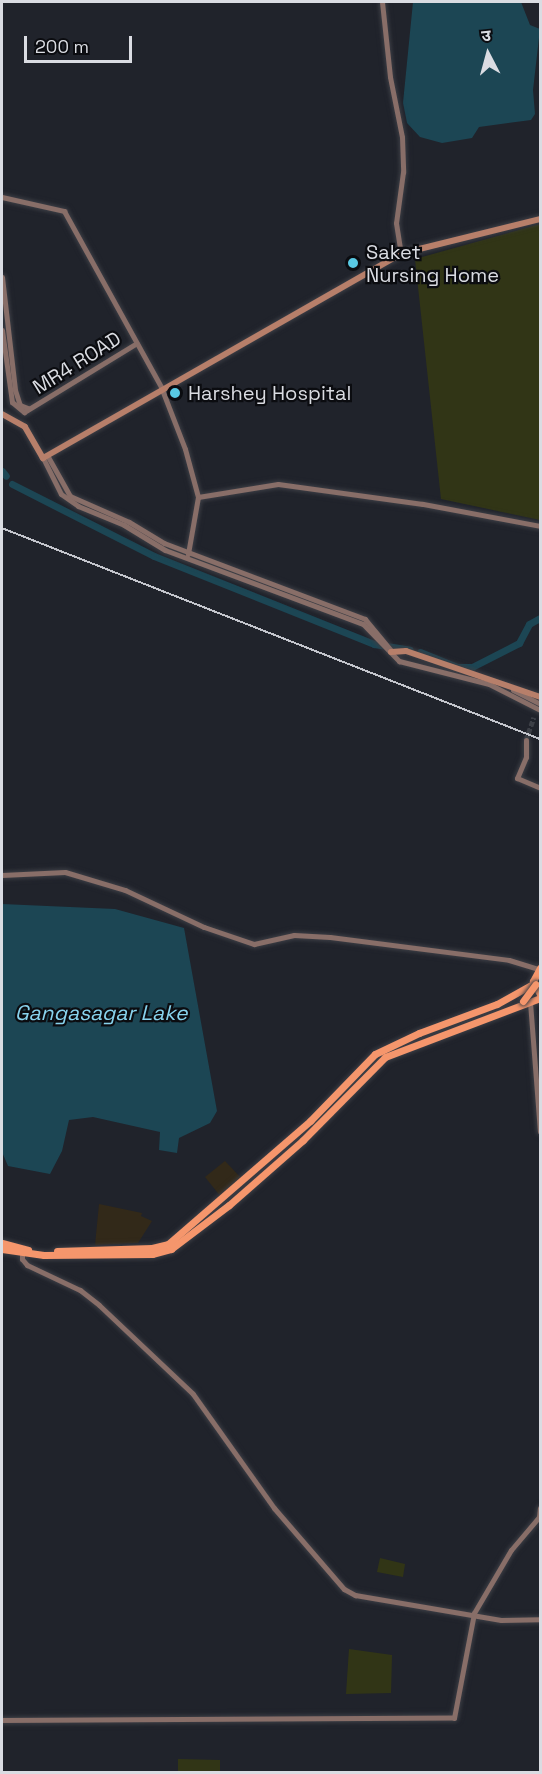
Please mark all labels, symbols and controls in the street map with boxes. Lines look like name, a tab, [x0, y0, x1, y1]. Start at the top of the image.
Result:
scale bar	[27, 24, 135, 62]
north arrow	[458, 24, 518, 84]
text: उ	[480, 25, 492, 47]
text: 200 m	[35, 35, 89, 58]
place label: Saket Nursing Home	[366, 240, 499, 287]
marker: Saket Nursing Home	[344, 254, 362, 272]
street label: MR4 ROAD	[29, 327, 125, 399]
place label: Harshey Hospital	[188, 381, 351, 405]
marker: Harshey Hospital	[166, 384, 184, 402]
water label: Gangasagar Lake	[15, 1000, 187, 1026]

